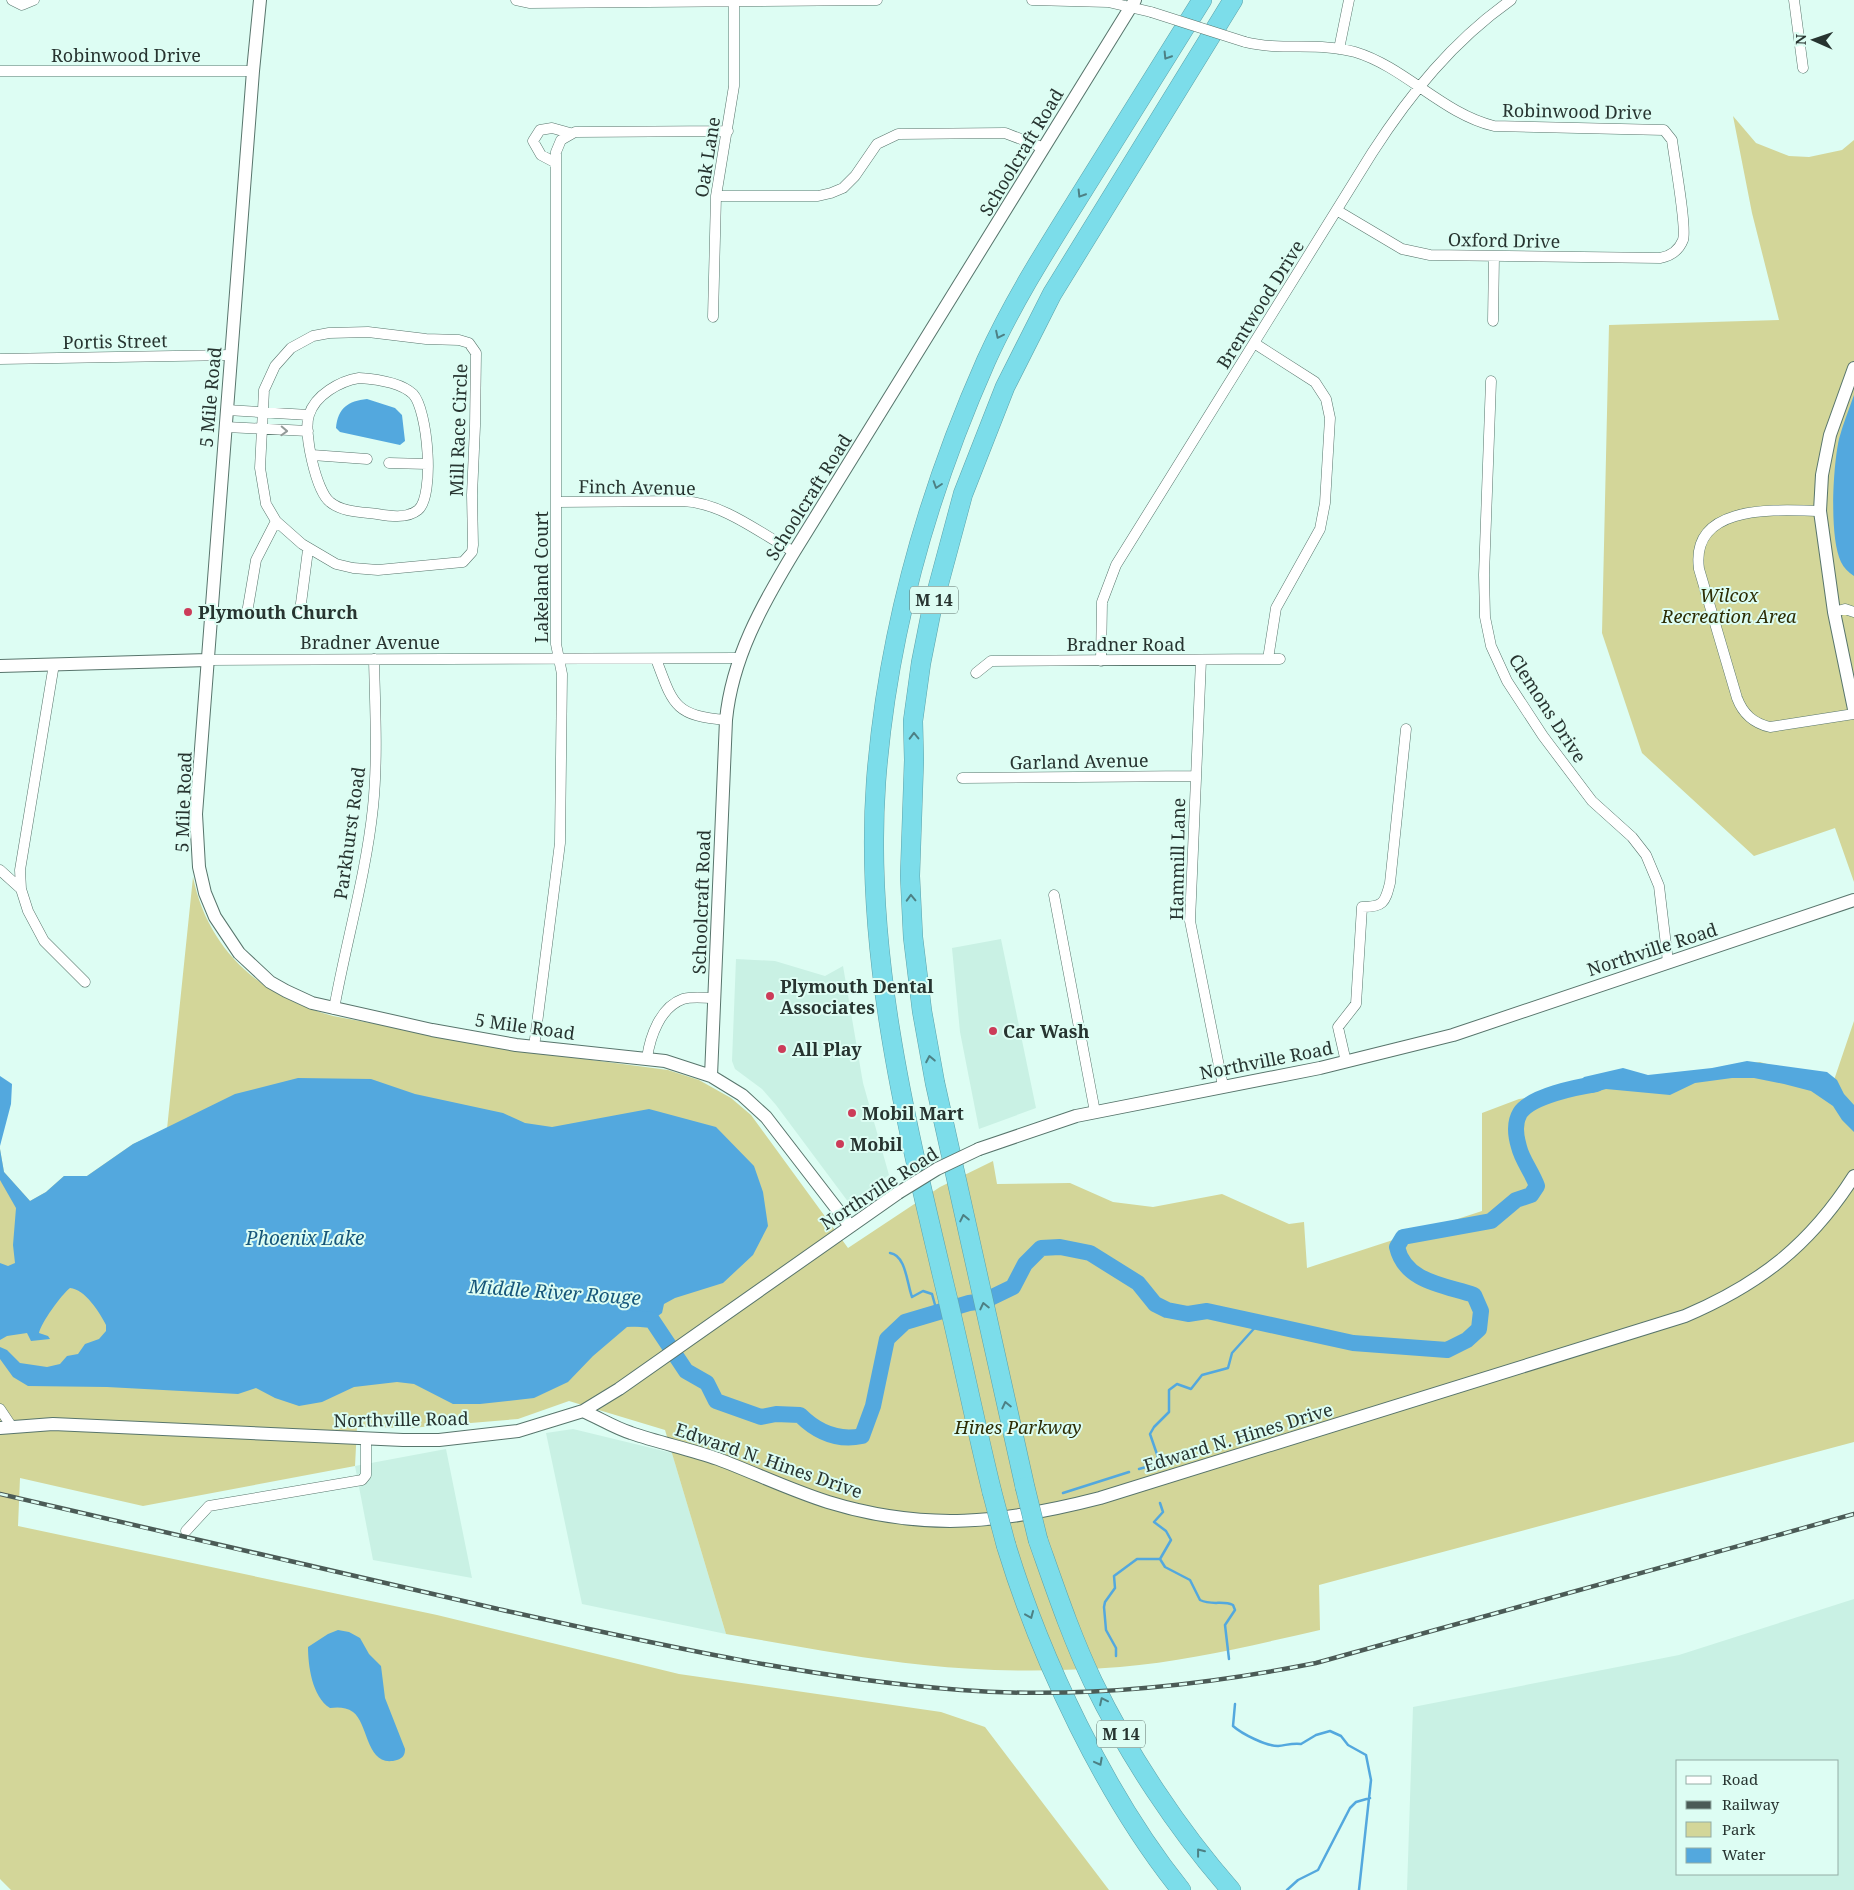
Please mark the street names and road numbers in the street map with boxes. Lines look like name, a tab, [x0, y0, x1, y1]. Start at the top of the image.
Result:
street label: Robinwood Drive	[51, 43, 201, 67]
street label: Schoolcraft Road	[973, 84, 1069, 220]
street label: Robinwood Drive	[1502, 98, 1652, 124]
street label: Oak Lane	[689, 115, 725, 199]
street label: Oxford Drive	[1448, 227, 1560, 253]
street label: Brentwood Drive	[1211, 235, 1309, 373]
street label: Portis Street	[62, 328, 168, 354]
street label: 5 Mile Road	[194, 346, 226, 448]
street label: Mill Race Circle	[444, 363, 472, 497]
street label: Schoolcraft Road	[760, 429, 856, 565]
street label: Finch Avenue	[578, 474, 696, 500]
street label: Lakeland Court	[529, 511, 553, 643]
road number: M 14	[910, 586, 958, 614]
street label: Bradner Avenue	[300, 630, 440, 654]
street label: Bradner Road	[1067, 632, 1185, 656]
street label: Clemons Drive	[1504, 649, 1592, 767]
street label: Garland Avenue	[1009, 748, 1149, 774]
street label: 5 Mile Road	[169, 751, 197, 853]
street label: Parkhurst Road	[328, 765, 370, 901]
street label: Hammill Lane	[1164, 797, 1190, 921]
street label: Schoolcraft Road	[686, 829, 716, 975]
street label: Northville Road	[1584, 917, 1720, 981]
street label: 5 Mile Road	[473, 1007, 577, 1045]
street label: Northville Road	[1197, 1035, 1335, 1085]
street label: Northville Road	[816, 1141, 942, 1235]
street label: Edward N. Hines Drive	[1141, 1397, 1335, 1477]
street label: Northville Road	[333, 1406, 469, 1432]
street label: Edward N. Hines Drive	[672, 1417, 866, 1503]
road number: M 14	[1097, 1720, 1145, 1748]

